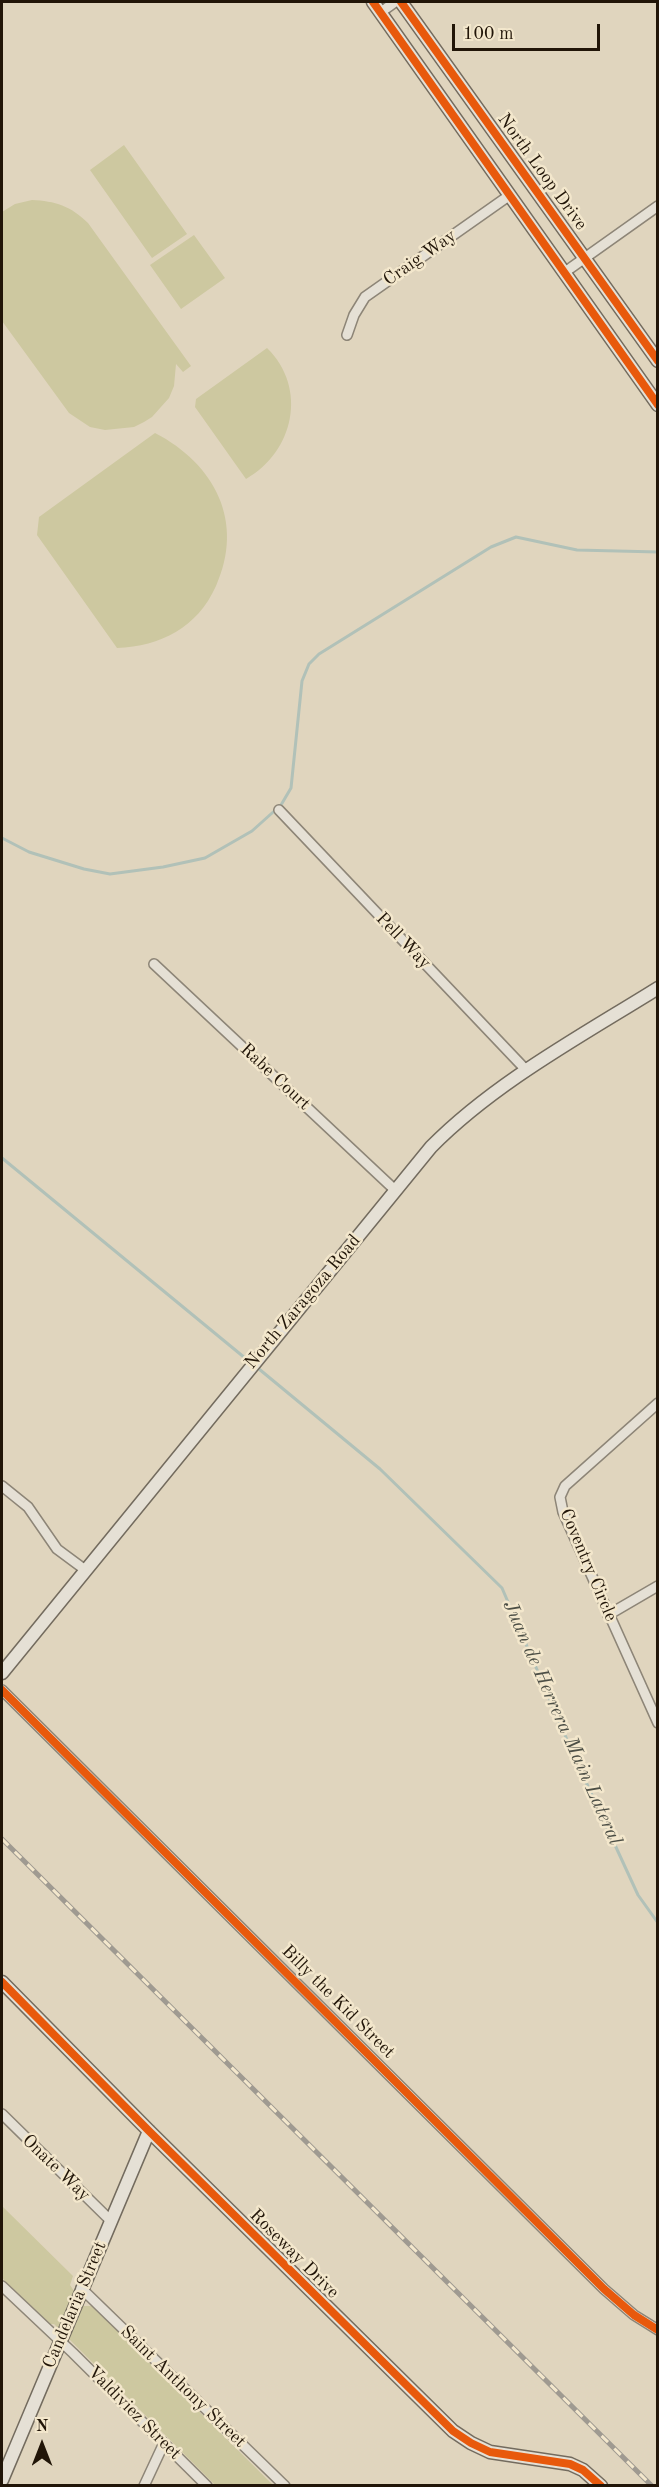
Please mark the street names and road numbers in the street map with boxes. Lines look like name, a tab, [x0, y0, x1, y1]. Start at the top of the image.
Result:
street label: North Loop Drive	[492, 109, 592, 235]
street label: Craig Way	[379, 225, 461, 291]
street label: Pell Way	[371, 908, 435, 974]
street label: Rabe Court	[235, 1039, 315, 1115]
street label: North Zaragoza Road	[240, 1230, 366, 1374]
street label: Coventry Circle	[555, 1505, 621, 1625]
street label: Billy the Kid Street	[277, 1941, 399, 2063]
street label: Onate Way	[17, 2130, 95, 2206]
street label: Roseway Drive	[245, 2205, 343, 2303]
street label: Candelaria Street	[38, 2238, 112, 2372]
street label: Saint Anthony Street	[116, 2321, 250, 2453]
street label: Valdiviez Street	[83, 2362, 185, 2464]

